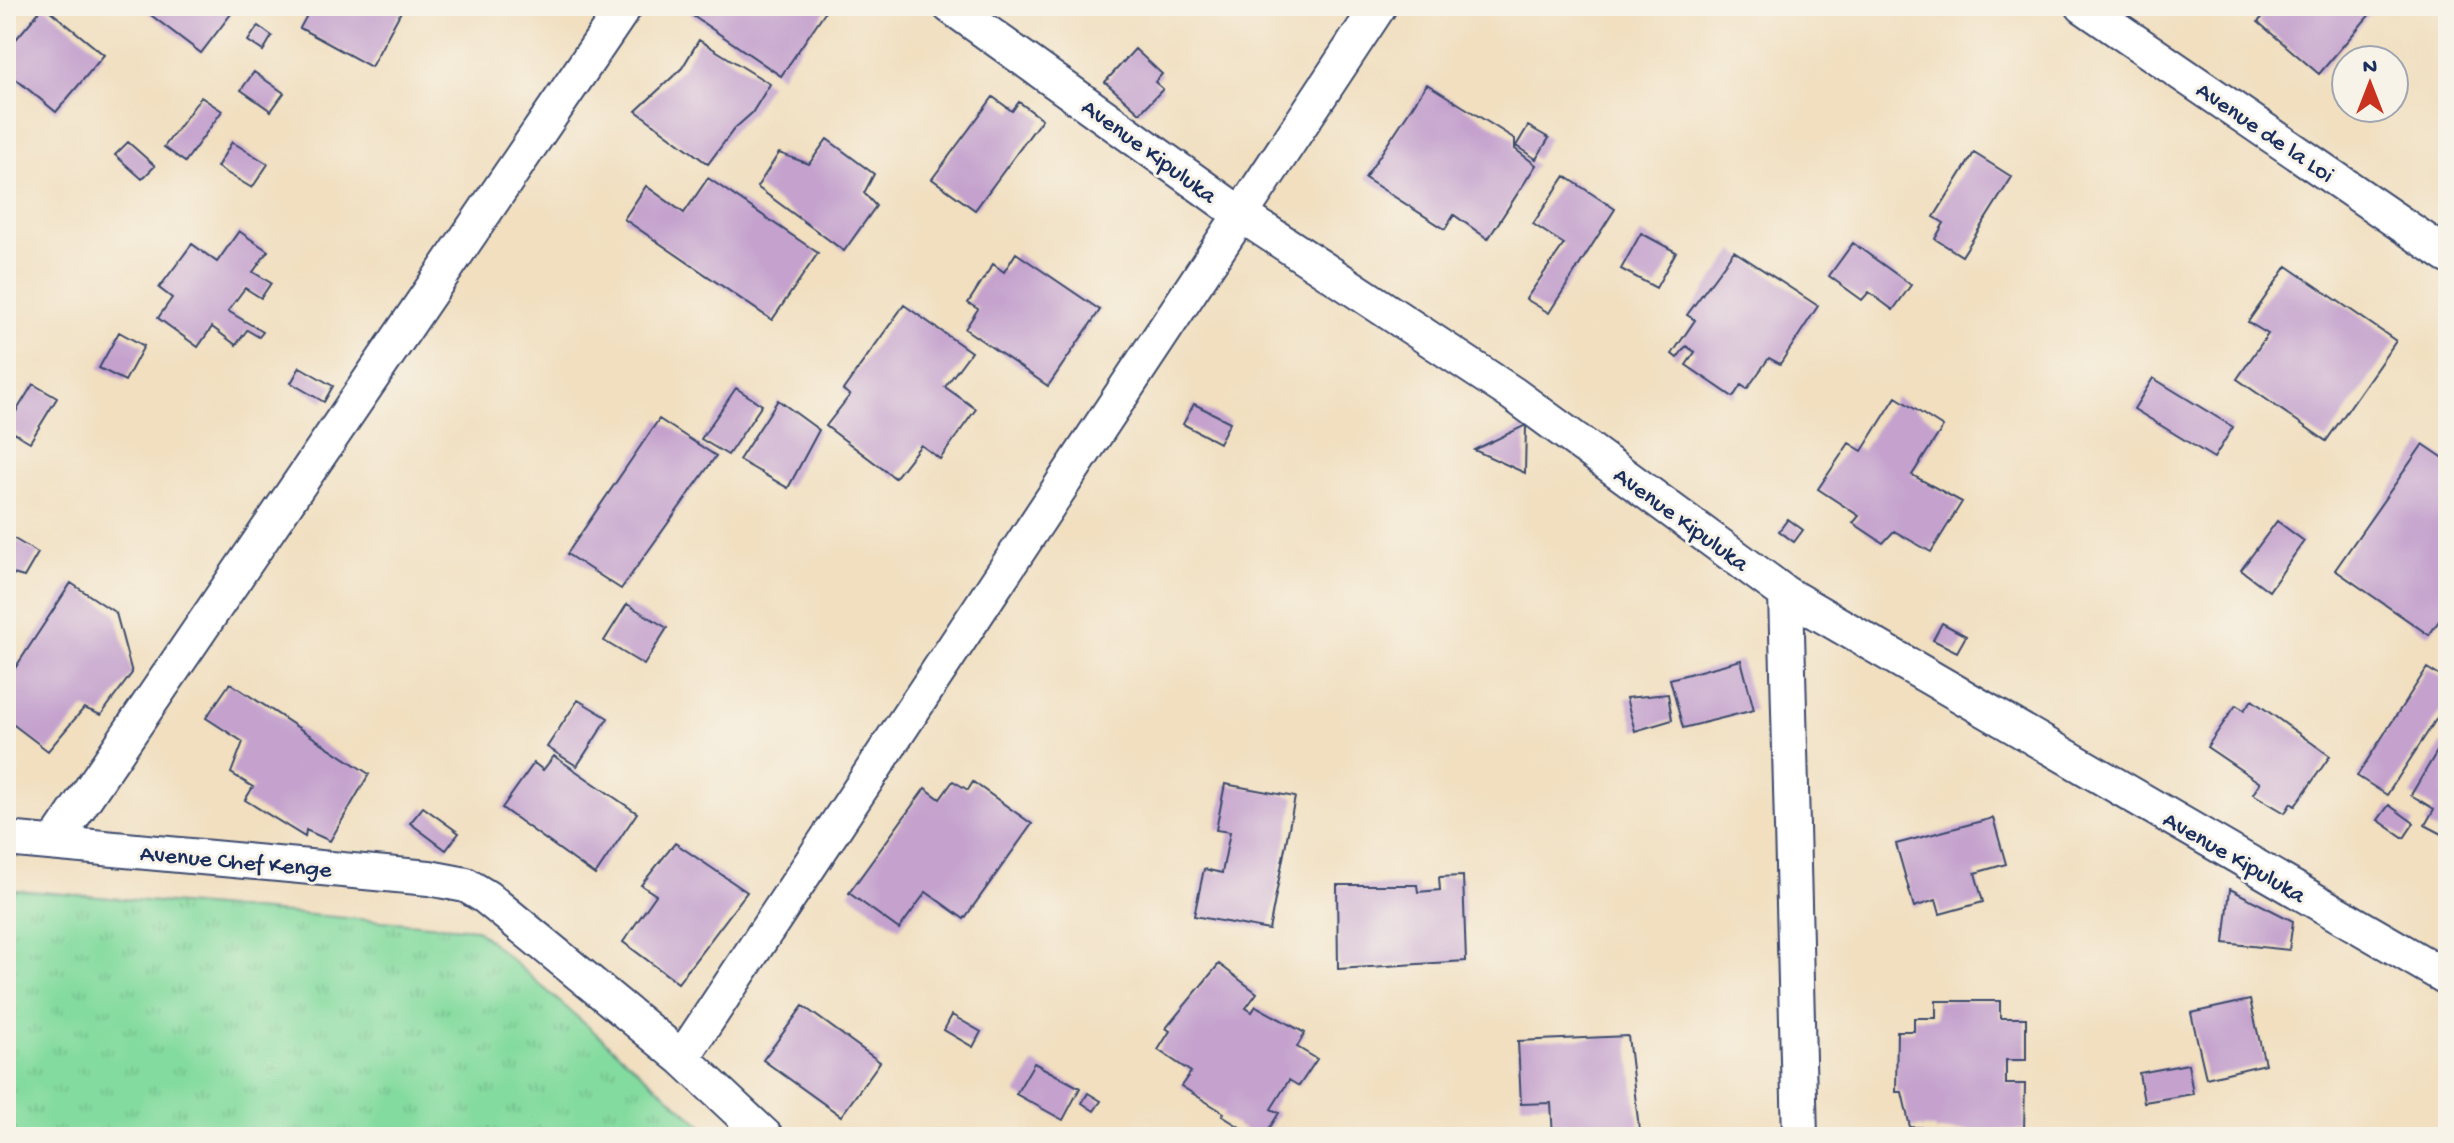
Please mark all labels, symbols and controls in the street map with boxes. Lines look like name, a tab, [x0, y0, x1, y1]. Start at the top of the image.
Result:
north arrow	[2330, 44, 2410, 124]
text: N	[2363, 55, 2377, 81]
street label: Avenue de la Loi	[2189, 77, 2339, 191]
street label: Avenue Kipuluka	[1075, 94, 1222, 212]
street label: Avenue Kipuluka	[1607, 462, 1754, 580]
street label: Avenue Kipuluka	[2157, 806, 2310, 912]
street label: Avenue Chef Kenge	[139, 841, 333, 886]

